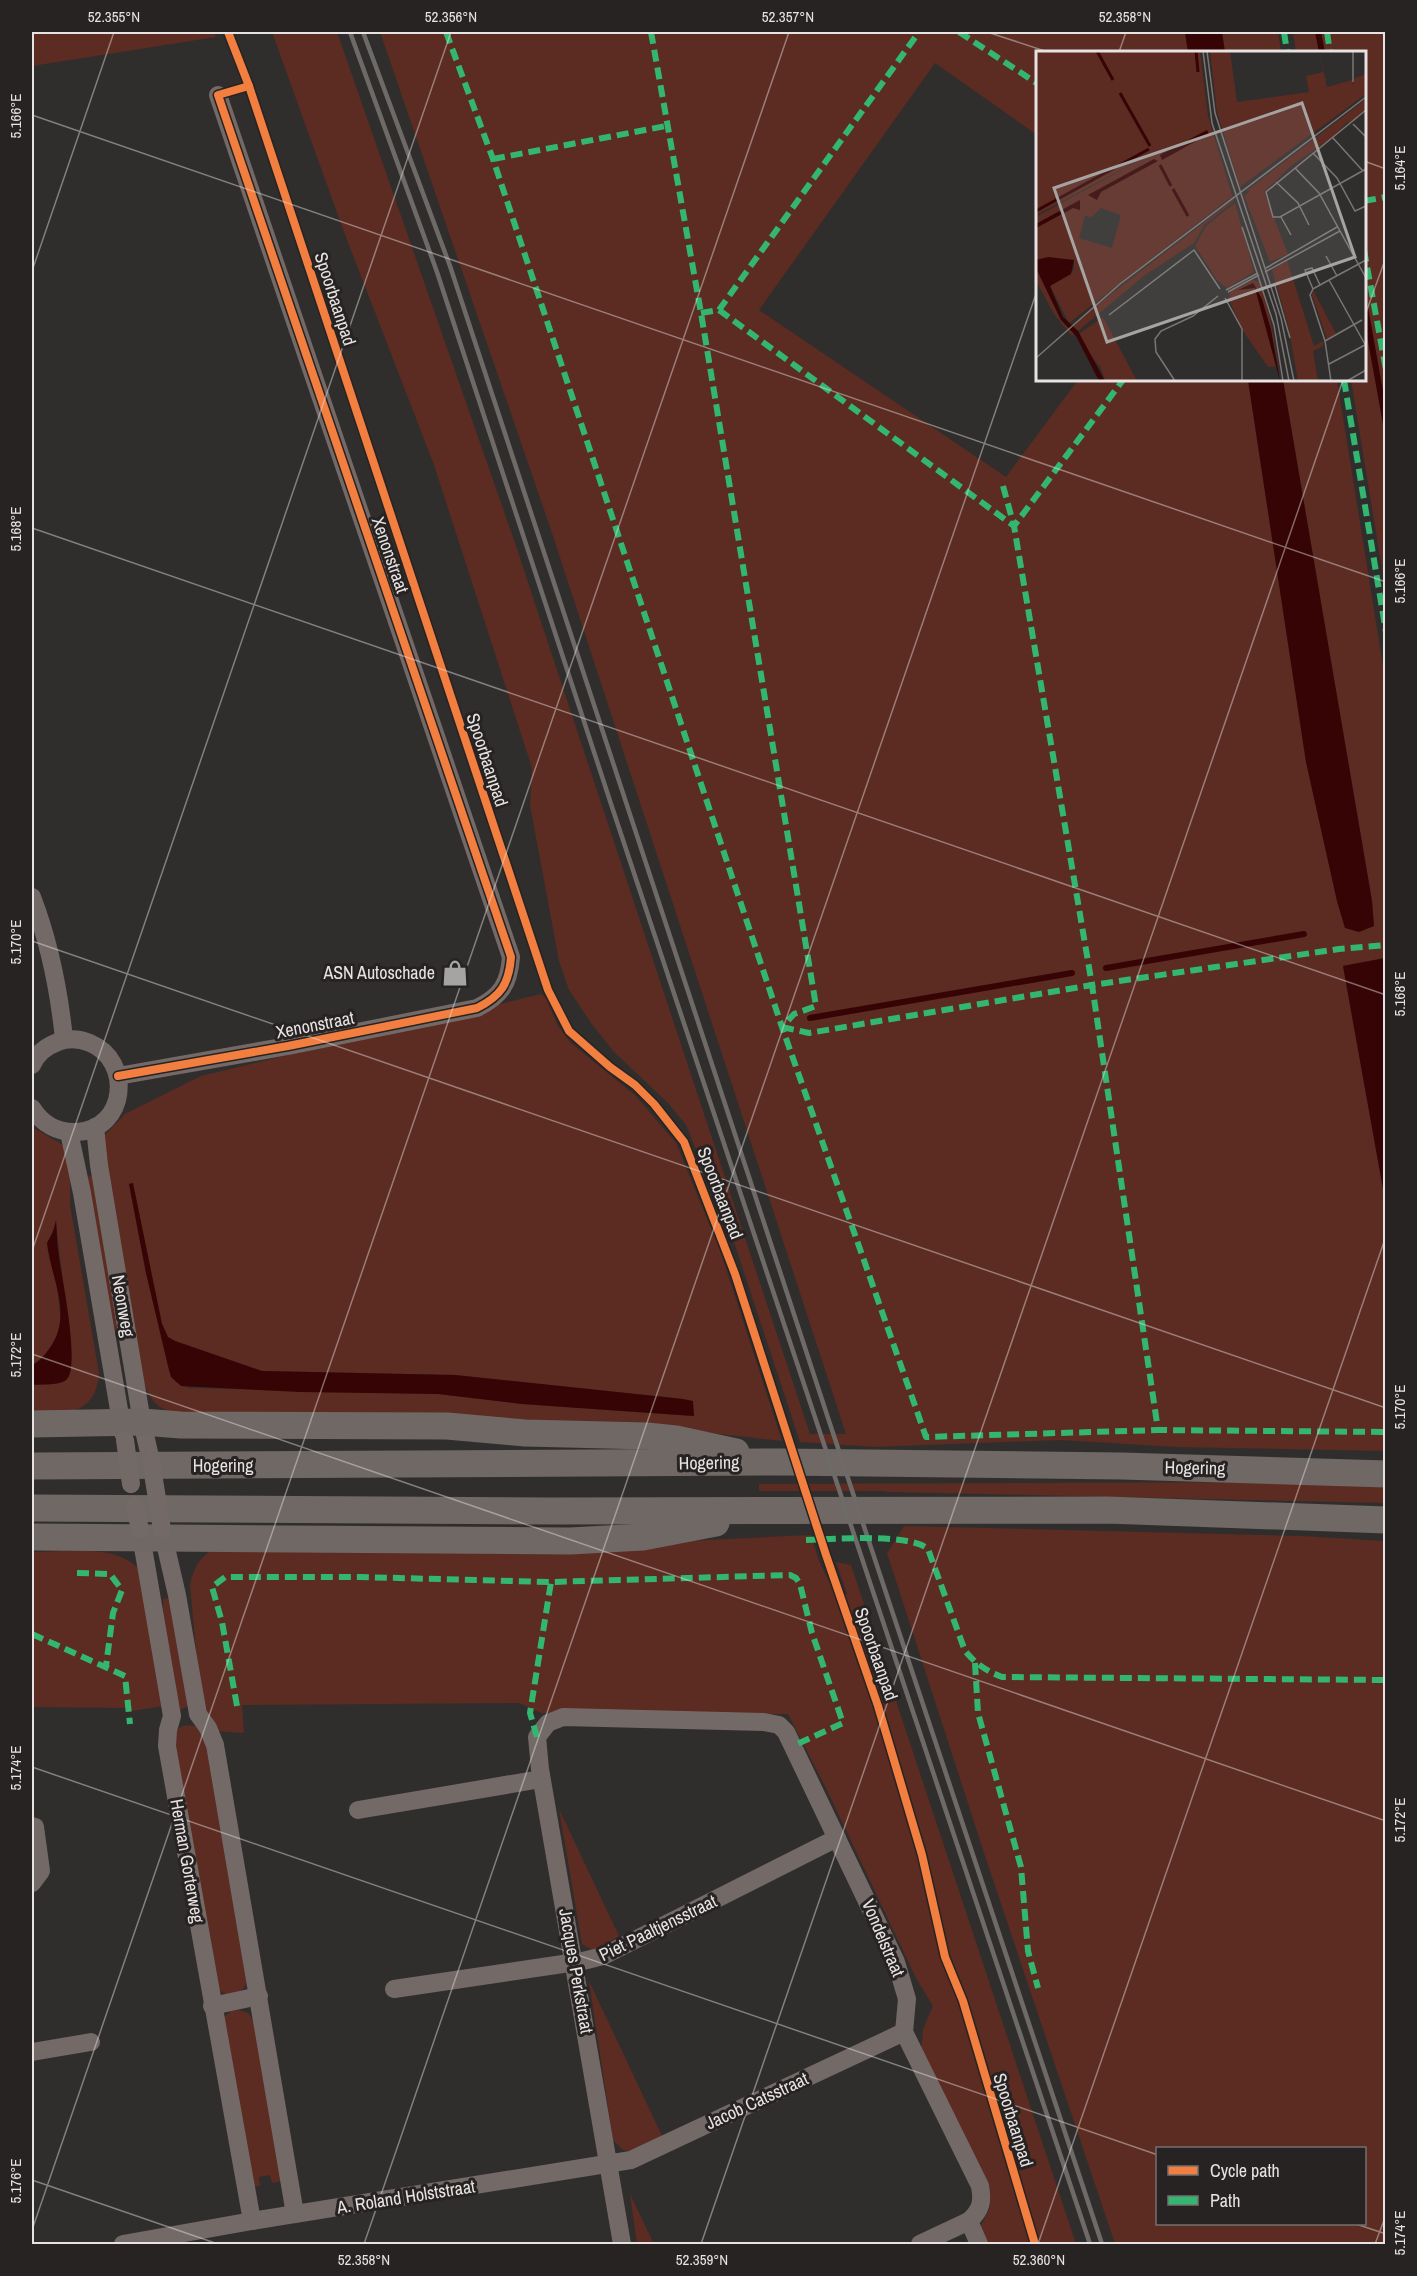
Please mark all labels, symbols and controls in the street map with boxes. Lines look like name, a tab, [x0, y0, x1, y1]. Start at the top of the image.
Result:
text: 52.355°N	[88, 6, 140, 27]
text: 52.356°N	[425, 6, 477, 27]
text: 52.357°N	[762, 6, 814, 27]
text: 52.358°N	[1099, 6, 1151, 27]
inset map	[1036, 51, 1366, 381]
text: 5.166°E	[5, 94, 26, 139]
text: 5.164°E	[1389, 146, 1410, 191]
street label: Spoorbaanpad	[309, 249, 362, 349]
text: 5.168°E	[5, 507, 26, 552]
street label: Xenonstraat	[366, 513, 415, 596]
text: 5.166°E	[1389, 559, 1410, 604]
street label: Spoorbaanpad	[461, 710, 514, 810]
text: 5.170°E	[5, 920, 26, 965]
shop icon: ASN Autoschade	[440, 958, 470, 988]
place label: ASN Autoschade	[322, 960, 435, 985]
text: 5.168°E	[1389, 972, 1410, 1017]
street label: Xenonstraat	[274, 1005, 356, 1044]
street label: Spoorbaanpad	[691, 1143, 749, 1243]
street label: Neonweg	[106, 1273, 141, 1340]
text: 5.172°E	[5, 1333, 26, 1378]
text: 5.170°E	[1389, 1385, 1410, 1430]
street label: Hogering	[678, 1449, 740, 1476]
street label: Hogering	[193, 1453, 254, 1478]
street label: Hogering	[1164, 1454, 1226, 1481]
street label: Spoorbaanpad	[849, 1604, 904, 1704]
text: 5.174°E	[5, 1746, 26, 1791]
street label: Herman Gorterweg	[164, 1797, 211, 1926]
text: 5.172°E	[1389, 1798, 1410, 1843]
street label: Piet Paaltjensstraat	[595, 1888, 721, 1967]
street label: Vondelstraat	[856, 1895, 911, 1980]
street label: Jacques Perkstraat	[553, 1907, 600, 2035]
street label: Jacob Catsstraat	[701, 2066, 812, 2135]
street label: Spoorbaanpad	[987, 2070, 1040, 2170]
legend	[1156, 2147, 1366, 2225]
text: Cycle path	[1210, 2158, 1280, 2183]
text: 5.176°E	[5, 2159, 26, 2204]
street label: A. Roland Holststraat	[334, 2173, 477, 2220]
text: Path	[1210, 2188, 1240, 2213]
text: 5.174°E	[1389, 2211, 1410, 2256]
text: 52.358°N	[338, 2249, 390, 2270]
text: 52.359°N	[676, 2249, 728, 2270]
text: 52.360°N	[1013, 2249, 1065, 2270]

